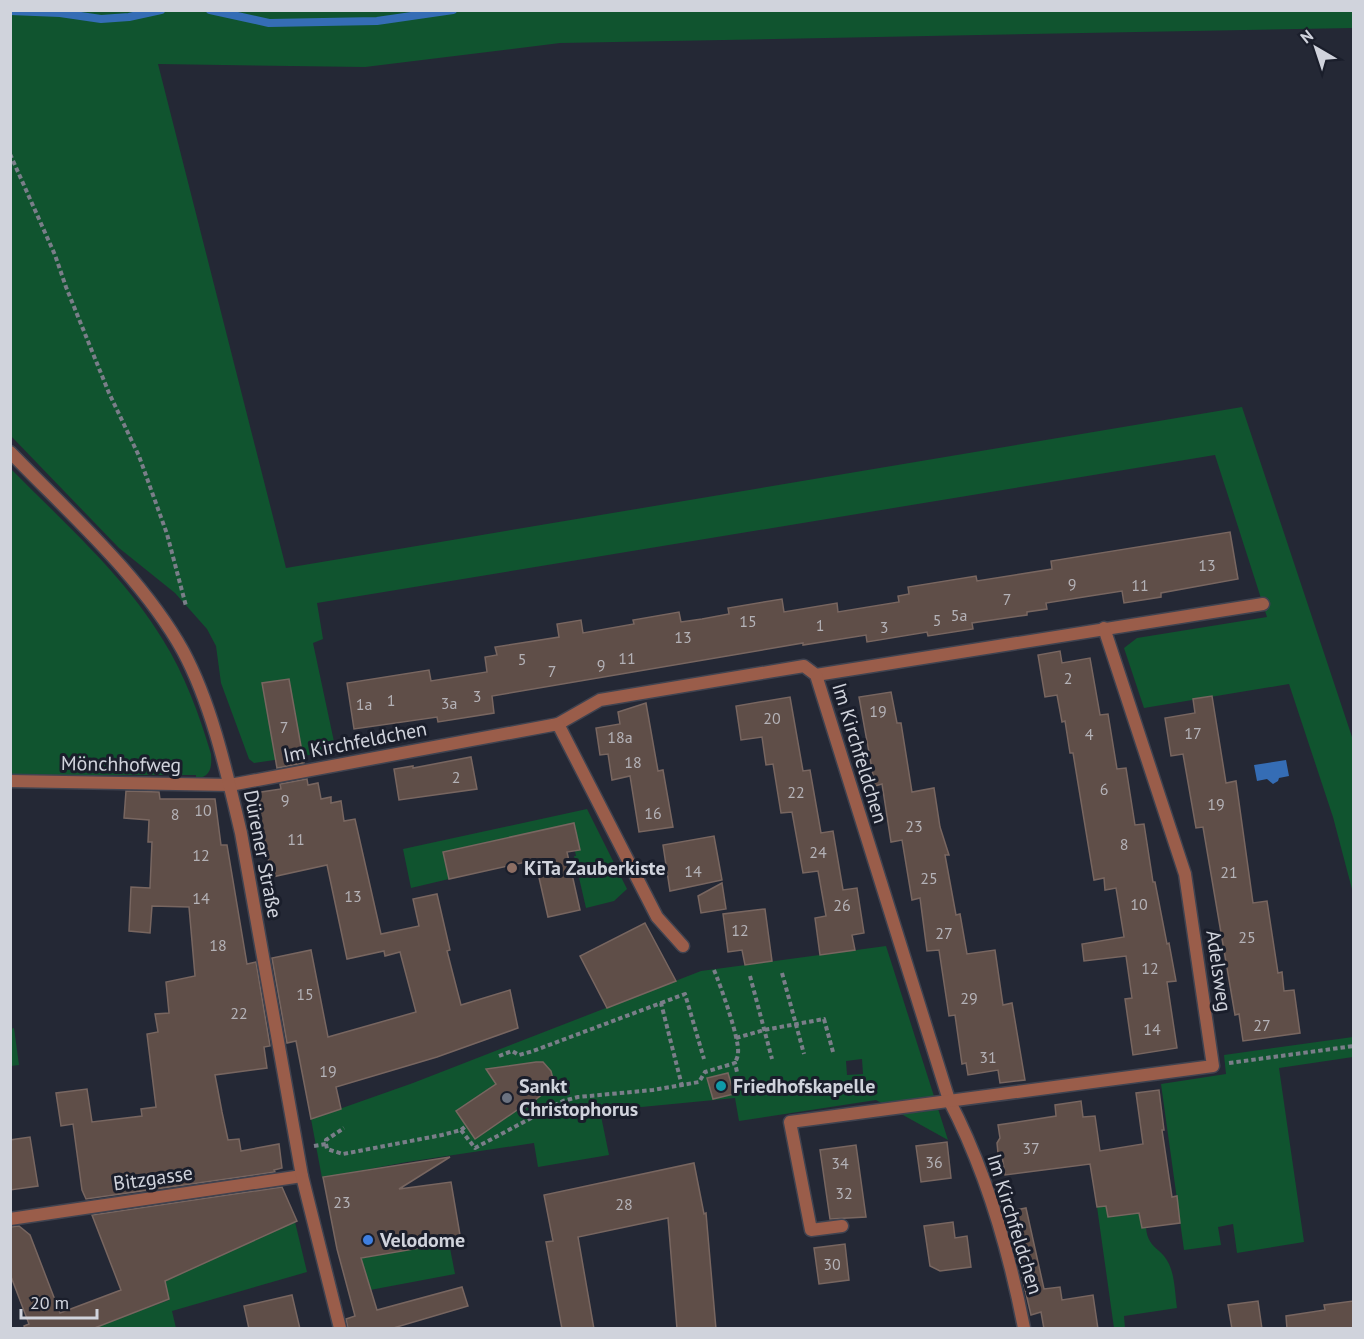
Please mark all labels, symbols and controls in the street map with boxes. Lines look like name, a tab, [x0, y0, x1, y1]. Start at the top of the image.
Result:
north arrow	[1286, 18, 1346, 78]
text: N	[1296, 25, 1317, 47]
house number: 13	[1198, 555, 1216, 575]
house number: 9	[1068, 574, 1076, 594]
house number: 11	[1131, 575, 1149, 595]
house number: 7	[1003, 589, 1011, 609]
house number: 5a	[951, 605, 967, 625]
house number: 5	[933, 610, 941, 630]
house number: 15	[739, 611, 757, 631]
house number: 1	[816, 615, 824, 635]
house number: 3	[880, 617, 888, 637]
house number: 13	[674, 627, 692, 647]
house number: 11	[618, 648, 636, 668]
house number: 5	[518, 649, 526, 669]
house number: 9	[597, 655, 605, 675]
house number: 7	[548, 661, 556, 681]
house number: 2	[1064, 668, 1072, 688]
street label: Im Kirchfeldchen	[826, 680, 894, 826]
house number: 3	[473, 686, 481, 706]
house number: 1	[387, 690, 395, 710]
house number: 3a	[441, 693, 457, 713]
house number: 1a	[356, 694, 372, 714]
house number: 19	[869, 701, 887, 721]
house number: 20	[763, 708, 781, 728]
street label: Im Kirchfeldchen	[281, 715, 429, 769]
house number: 7	[280, 717, 288, 737]
house number: 17	[1184, 723, 1202, 743]
house number: 4	[1085, 724, 1094, 744]
house number: 18a	[607, 727, 633, 747]
street label: Mönchhofweg	[61, 750, 181, 778]
house number: 18	[624, 752, 642, 772]
house number: 2	[452, 767, 460, 787]
house number: 6	[1100, 779, 1108, 799]
house number: 22	[787, 782, 805, 802]
street label: Dürener Straße	[238, 788, 288, 920]
house number: 9	[281, 790, 289, 810]
house number: 19	[1207, 794, 1225, 814]
house number: 10	[194, 800, 212, 820]
house number: 16	[644, 803, 662, 823]
house number: 8	[171, 804, 179, 824]
house number: 23	[905, 816, 923, 836]
house number: 11	[287, 829, 305, 849]
house number: 8	[1120, 834, 1128, 854]
house number: 24	[809, 842, 827, 862]
house number: 12	[192, 845, 210, 865]
place label: KiTa Zauberkiste	[524, 855, 666, 881]
marker: KiTa Zauberkiste	[505, 861, 519, 875]
house number: 14	[684, 861, 702, 881]
house number: 21	[1220, 862, 1238, 882]
house number: 25	[920, 868, 938, 888]
house number: 13	[344, 886, 362, 906]
house number: 14	[192, 888, 210, 908]
house number: 10	[1130, 894, 1148, 914]
house number: 26	[833, 895, 851, 915]
house number: 12	[731, 920, 749, 940]
house number: 27	[935, 923, 953, 943]
house number: 25	[1238, 927, 1256, 947]
street label: Adelsweg	[1200, 929, 1238, 1013]
house number: 18	[209, 935, 227, 955]
house number: 12	[1141, 958, 1159, 978]
house number: 15	[296, 984, 314, 1004]
house number: 29	[960, 988, 978, 1008]
house number: 22	[230, 1003, 248, 1023]
house number: 27	[1253, 1015, 1271, 1035]
house number: 14	[1143, 1019, 1161, 1039]
house number: 31	[979, 1047, 997, 1067]
house number: 19	[319, 1061, 337, 1081]
place label: Sankt Christophorus	[519, 1073, 638, 1122]
place label: Friedhofskapelle	[733, 1073, 875, 1099]
marker: Friedhofskapelle	[714, 1079, 728, 1093]
marker: Sankt Christophorus	[500, 1091, 514, 1105]
house number: 37	[1022, 1138, 1040, 1158]
street label: Im Kirchfeldchen	[981, 1151, 1049, 1297]
house number: 36	[925, 1152, 943, 1172]
house number: 34	[831, 1153, 849, 1173]
street label: Bitzgasse	[112, 1160, 194, 1196]
house number: 32	[835, 1183, 853, 1203]
house number: 23	[333, 1192, 351, 1212]
house number: 28	[615, 1194, 633, 1214]
place label: Velodome	[379, 1227, 465, 1253]
marker: Velodome	[361, 1233, 375, 1247]
house number: 30	[823, 1254, 841, 1274]
scale bar	[21, 1282, 98, 1320]
text: 20 m	[30, 1291, 69, 1314]

